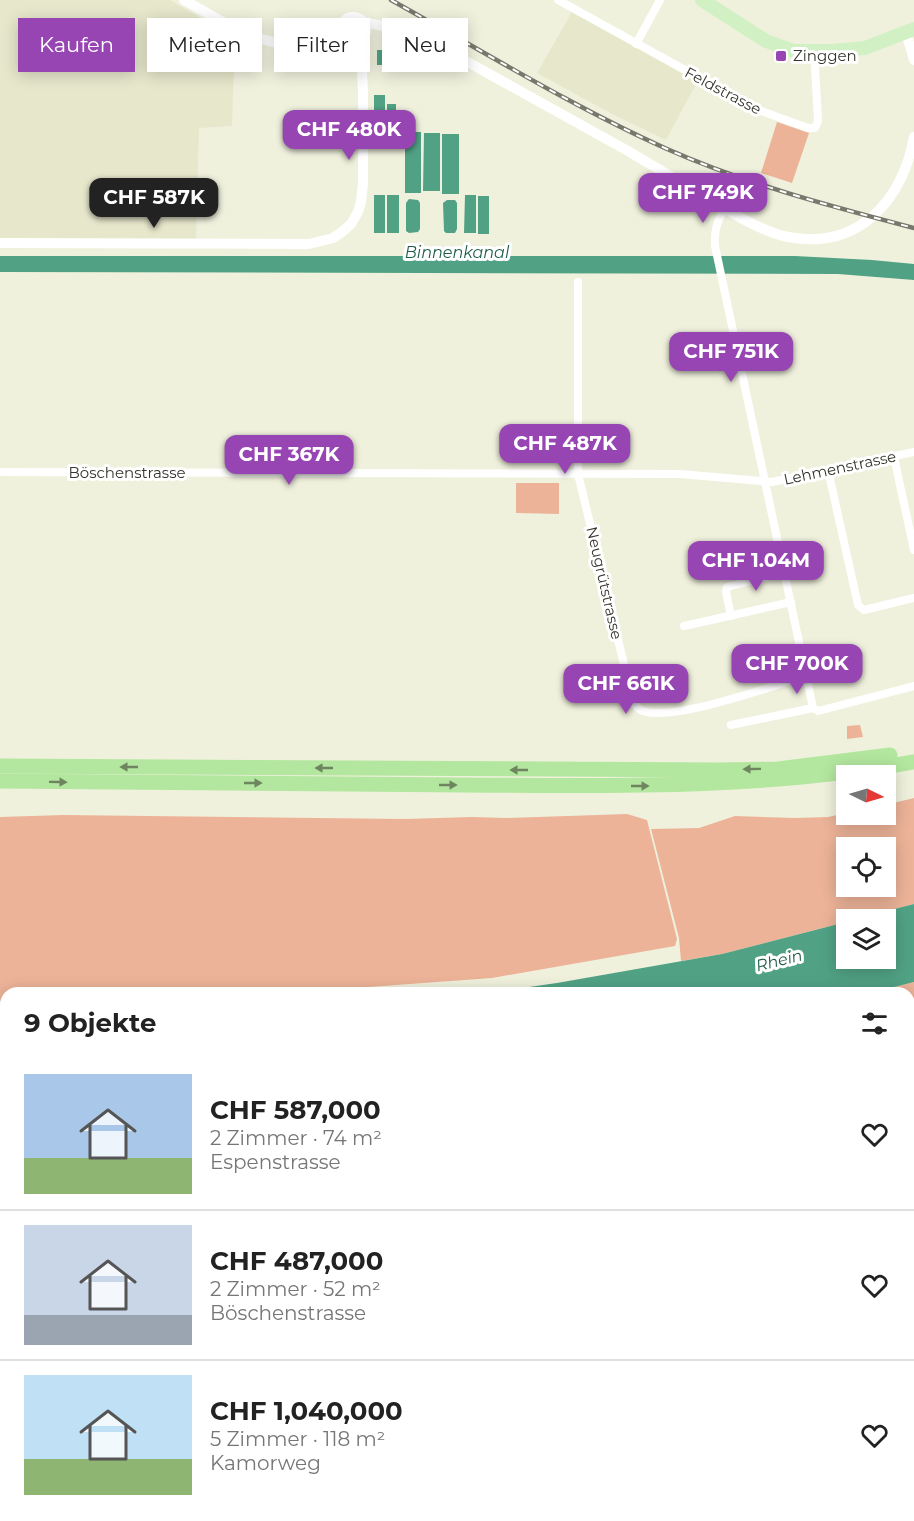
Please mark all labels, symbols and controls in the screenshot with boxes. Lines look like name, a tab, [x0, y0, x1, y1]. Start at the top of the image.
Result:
chip: Kaufen	[18, 18, 135, 72]
chip: Mieten	[147, 18, 262, 72]
chip: Filter	[274, 18, 370, 72]
chip: Neu	[382, 18, 468, 72]
place label: Zinggen	[793, 46, 857, 65]
marker: Zinggen	[774, 49, 788, 63]
street label: Feldstrasse	[682, 62, 765, 119]
pin: CHF 480K	[287, 110, 411, 161]
text: CHF 480K	[297, 117, 401, 141]
pin: CHF 749K	[641, 173, 765, 224]
pin: CHF 587K	[92, 178, 216, 229]
text: CHF 749K	[652, 180, 754, 204]
text: CHF 587K	[103, 185, 205, 209]
water label: Binnenkanal	[405, 243, 510, 262]
pin: CHF 751K	[669, 332, 793, 383]
text: CHF 751K	[683, 339, 779, 363]
pin: CHF 487K	[503, 424, 627, 475]
text: CHF 487K	[513, 431, 617, 455]
pin: CHF 367K	[227, 435, 351, 486]
text: CHF 367K	[239, 442, 339, 466]
street label: Lehmenstrasse	[782, 446, 898, 489]
street label: Böschenstrasse	[68, 463, 186, 482]
street label: Neugrütstrasse	[582, 525, 627, 641]
pin: CHF 1.04M	[687, 541, 825, 592]
text: CHF 1.04M	[702, 548, 810, 572]
pin: CHF 700K	[735, 644, 859, 695]
text: CHF 700K	[745, 651, 849, 675]
pin: CHF 661K	[564, 664, 688, 715]
text: CHF 661K	[577, 671, 675, 695]
one-way arrow	[120, 762, 139, 772]
one-way arrow	[315, 763, 334, 773]
one-way arrow	[510, 765, 529, 774]
one-way arrow	[742, 765, 761, 774]
north arrow	[836, 765, 896, 825]
map controls	[836, 765, 896, 969]
one-way arrow	[49, 777, 68, 787]
one-way arrow	[244, 779, 263, 788]
one-way arrow	[439, 780, 458, 790]
one-way arrow	[630, 781, 649, 791]
button: locate	[836, 837, 896, 897]
button: layers	[836, 909, 896, 969]
water label: Rhein	[754, 946, 804, 975]
text: 9 Objekte	[24, 1007, 156, 1039]
icon: filters	[858, 1007, 891, 1040]
text: CHF 587,000	[210, 1094, 381, 1126]
icon: home	[72, 1098, 144, 1170]
icon: heart	[858, 1118, 891, 1151]
text: 2 Zimmer · 74 m²	[210, 1126, 382, 1150]
text: Espenstrasse	[210, 1150, 341, 1174]
text: CHF 487,000	[210, 1245, 383, 1277]
icon: home	[72, 1249, 144, 1321]
icon: heart	[858, 1269, 891, 1302]
text: 2 Zimmer · 52 m²	[210, 1277, 381, 1301]
text: Böschenstrasse	[210, 1301, 366, 1325]
text: CHF 1,040,000	[210, 1395, 403, 1427]
icon: home	[72, 1399, 144, 1471]
icon: heart	[858, 1419, 891, 1452]
text: 5 Zimmer · 118 m²	[210, 1427, 385, 1451]
text: Kamorweg	[210, 1451, 321, 1475]

